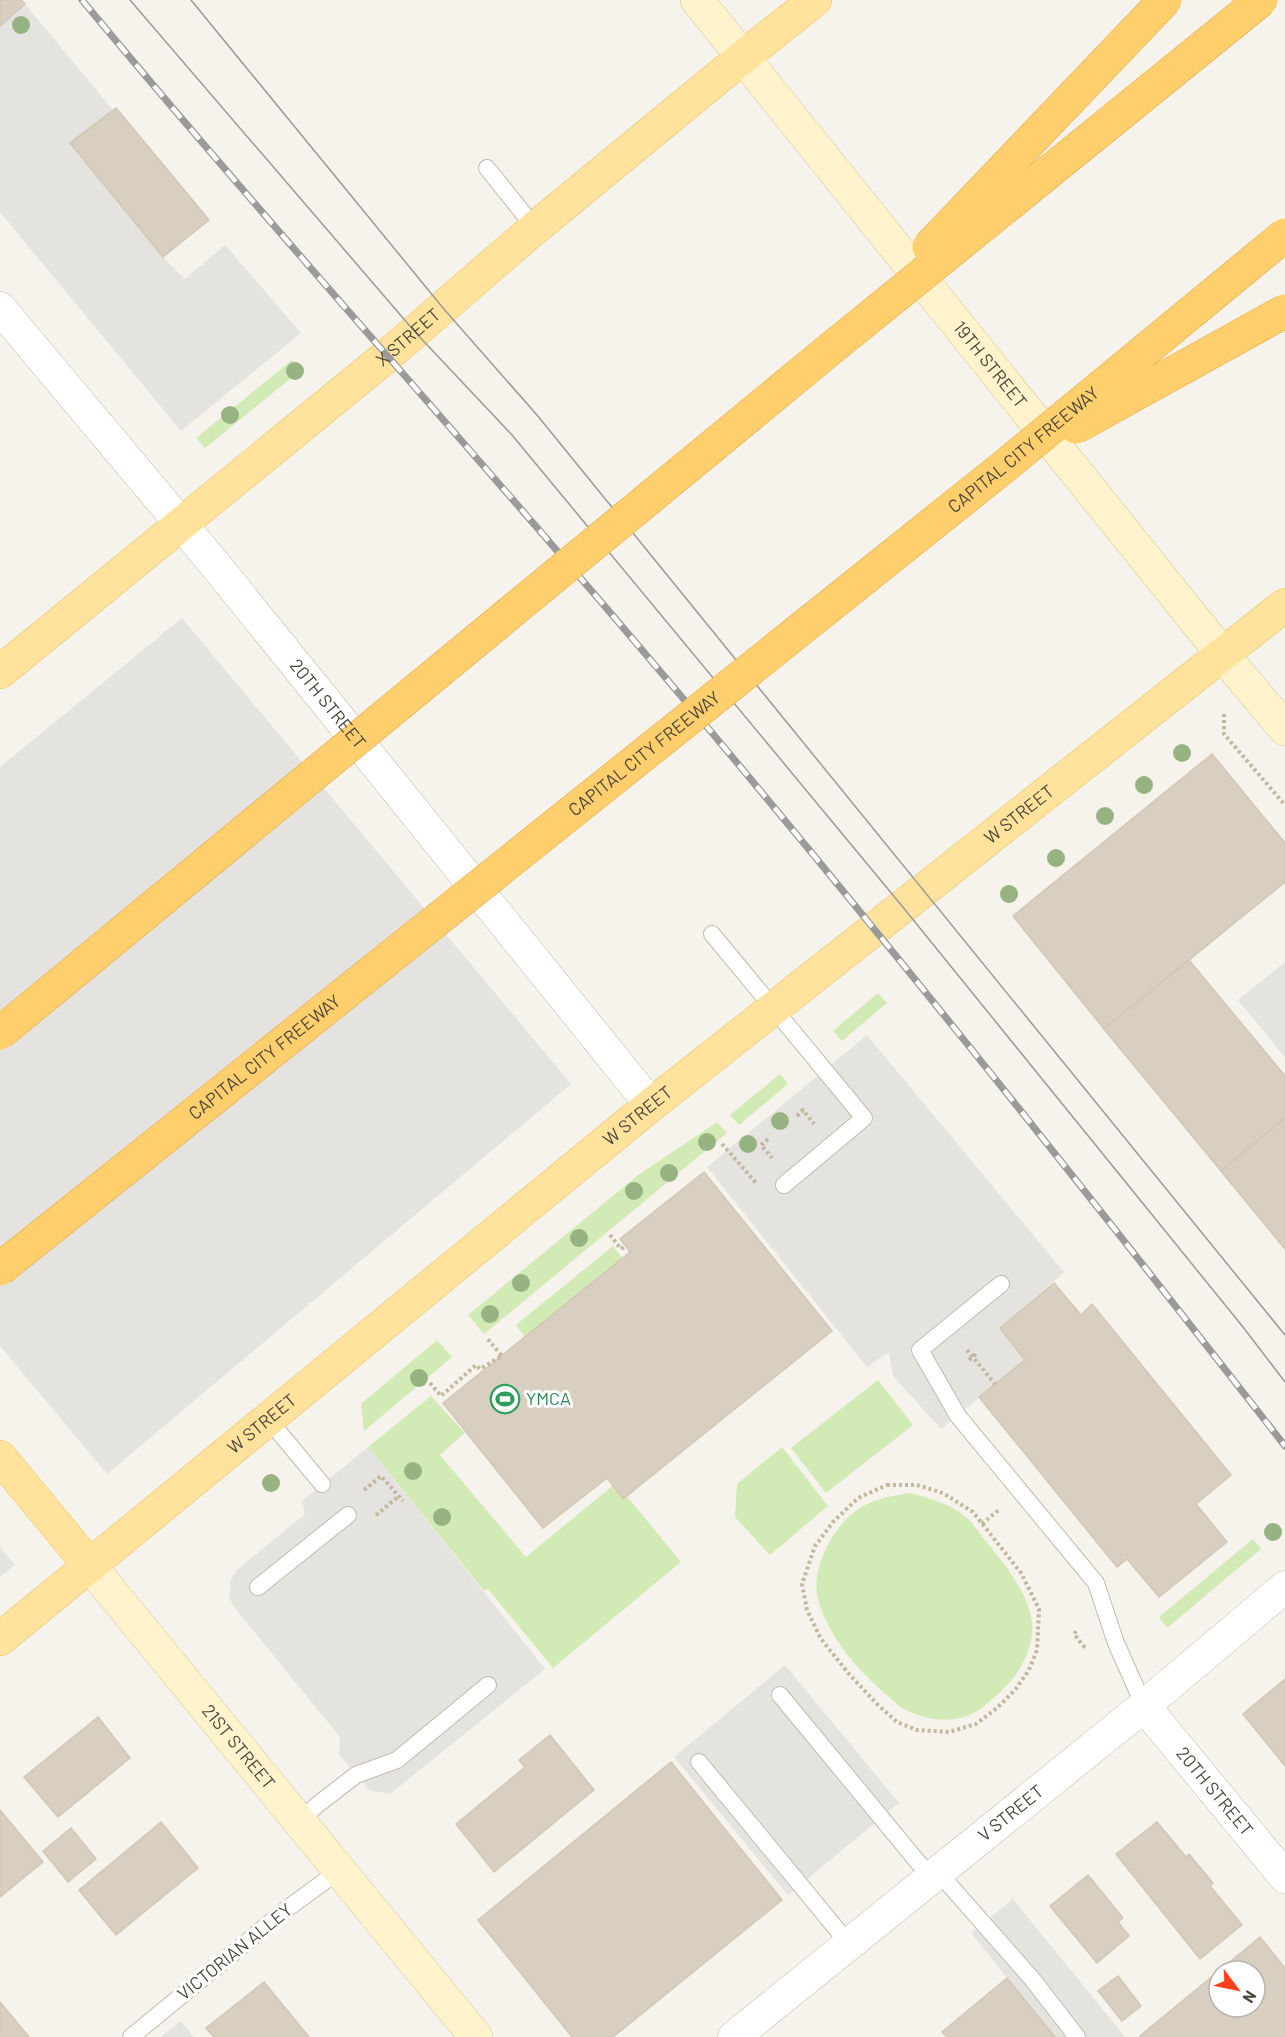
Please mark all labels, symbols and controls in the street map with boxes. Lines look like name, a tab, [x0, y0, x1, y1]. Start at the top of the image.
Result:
street label: X STREET	[371, 303, 444, 370]
street label: 19TH STREET	[949, 317, 1032, 412]
street label: CAPITAL CITY FREEWAY	[943, 381, 1103, 517]
street label: 20TH STREET	[286, 654, 371, 753]
street label: CAPITAL CITY FREEWAY	[563, 686, 724, 821]
street label: W STREET	[979, 779, 1058, 848]
street label: CAPITAL CITY FREEWAY	[184, 989, 345, 1124]
street label: W STREET	[598, 1080, 676, 1150]
sports icon: YMCA	[489, 1383, 521, 1415]
place label: YMCA	[526, 1387, 571, 1409]
street label: W STREET	[222, 1388, 300, 1458]
street label: 21ST STREET	[198, 1699, 280, 1793]
street label: 20TH STREET	[1172, 1742, 1259, 1840]
street label: V STREET	[973, 1780, 1047, 1846]
street label: VICTORIAN ALLEY	[172, 1898, 296, 2004]
north arrow	[1207, 1959, 1267, 2019]
text: N	[1239, 1988, 1261, 2007]

